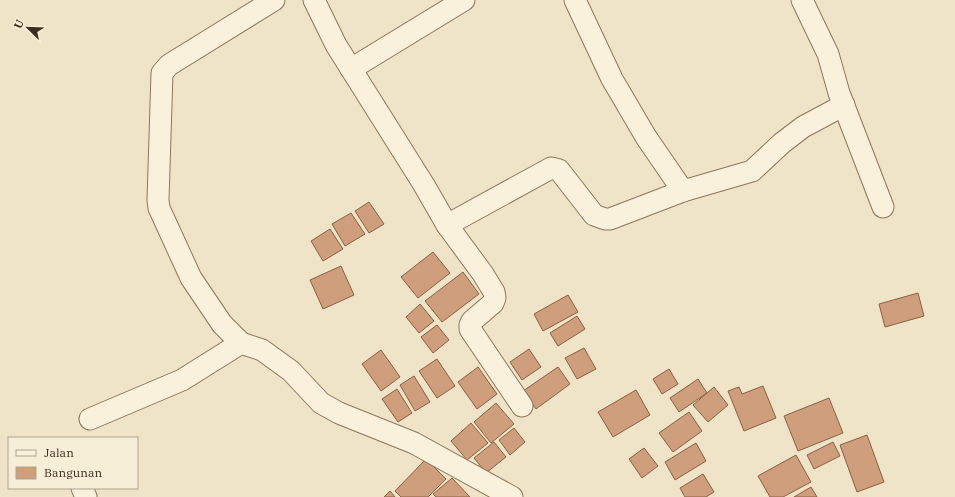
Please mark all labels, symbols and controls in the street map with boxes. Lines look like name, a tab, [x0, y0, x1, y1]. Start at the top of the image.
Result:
north arrow	[8, 8, 48, 48]
text: U	[11, 17, 27, 31]
legend	[8, 437, 138, 489]
text: Jalan	[44, 445, 74, 460]
text: Bangunan	[44, 465, 102, 480]

